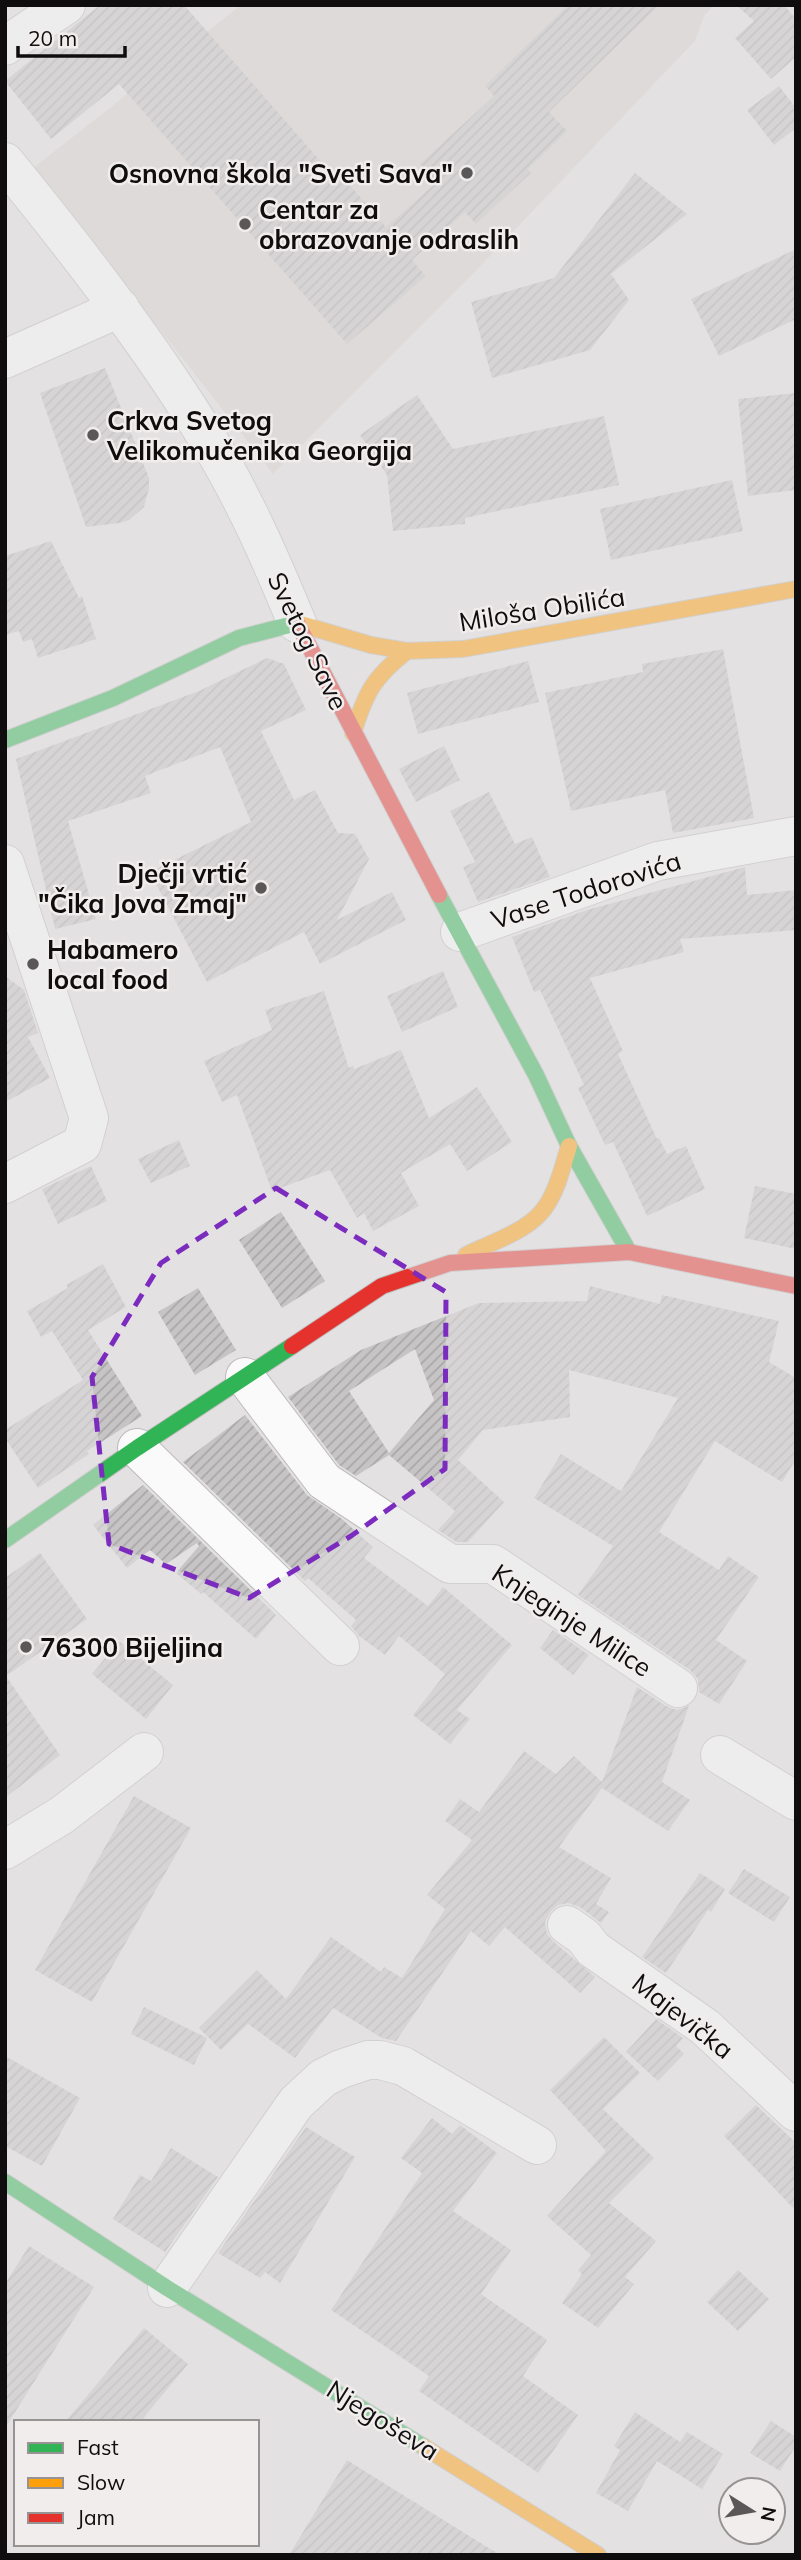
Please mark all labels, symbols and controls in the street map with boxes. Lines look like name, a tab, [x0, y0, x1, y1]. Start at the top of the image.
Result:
scale bar	[18, 14, 124, 58]
text: 20 m	[28, 25, 77, 51]
place label: Osnovna škola "Sveti Sava"	[109, 157, 453, 190]
marker: Osnovna škola "Sveti Sava"	[459, 165, 475, 181]
place label: Centar za obrazovanje odraslih	[259, 193, 519, 256]
marker: Centar za obrazovanje odraslih	[237, 216, 253, 232]
place label: Crkva Svetog Velikomučenika Georgija	[106, 404, 412, 467]
marker: Crkva Svetog Velikomučenika Georgija	[85, 427, 101, 443]
street label: Svetog Save	[260, 567, 356, 715]
street label: Miloša Obilića	[457, 580, 627, 638]
street label: Vase Todorovića	[487, 844, 685, 936]
place label: Dječji vrtić "Čika Jova Zmaj"	[38, 857, 247, 920]
marker: Dječji vrtić "Čika Jova Zmaj"	[253, 880, 269, 896]
place label: Habamero local food	[47, 933, 179, 996]
marker: Habamero local food	[25, 956, 41, 972]
street label: Knjeginje Milice	[486, 1556, 658, 1684]
place label: 76300 Bijeljina	[40, 1631, 223, 1664]
marker: 76300 Bijeljina	[18, 1639, 34, 1655]
street label: Majevička	[626, 1966, 740, 2066]
street label: Njegoševa	[321, 2373, 445, 2467]
legend	[14, 2420, 259, 2546]
text: Fast	[77, 2434, 119, 2460]
text: Slow	[77, 2469, 125, 2495]
north arrow	[717, 2476, 787, 2546]
text: Jam	[77, 2504, 115, 2530]
text: N	[756, 2505, 782, 2524]

